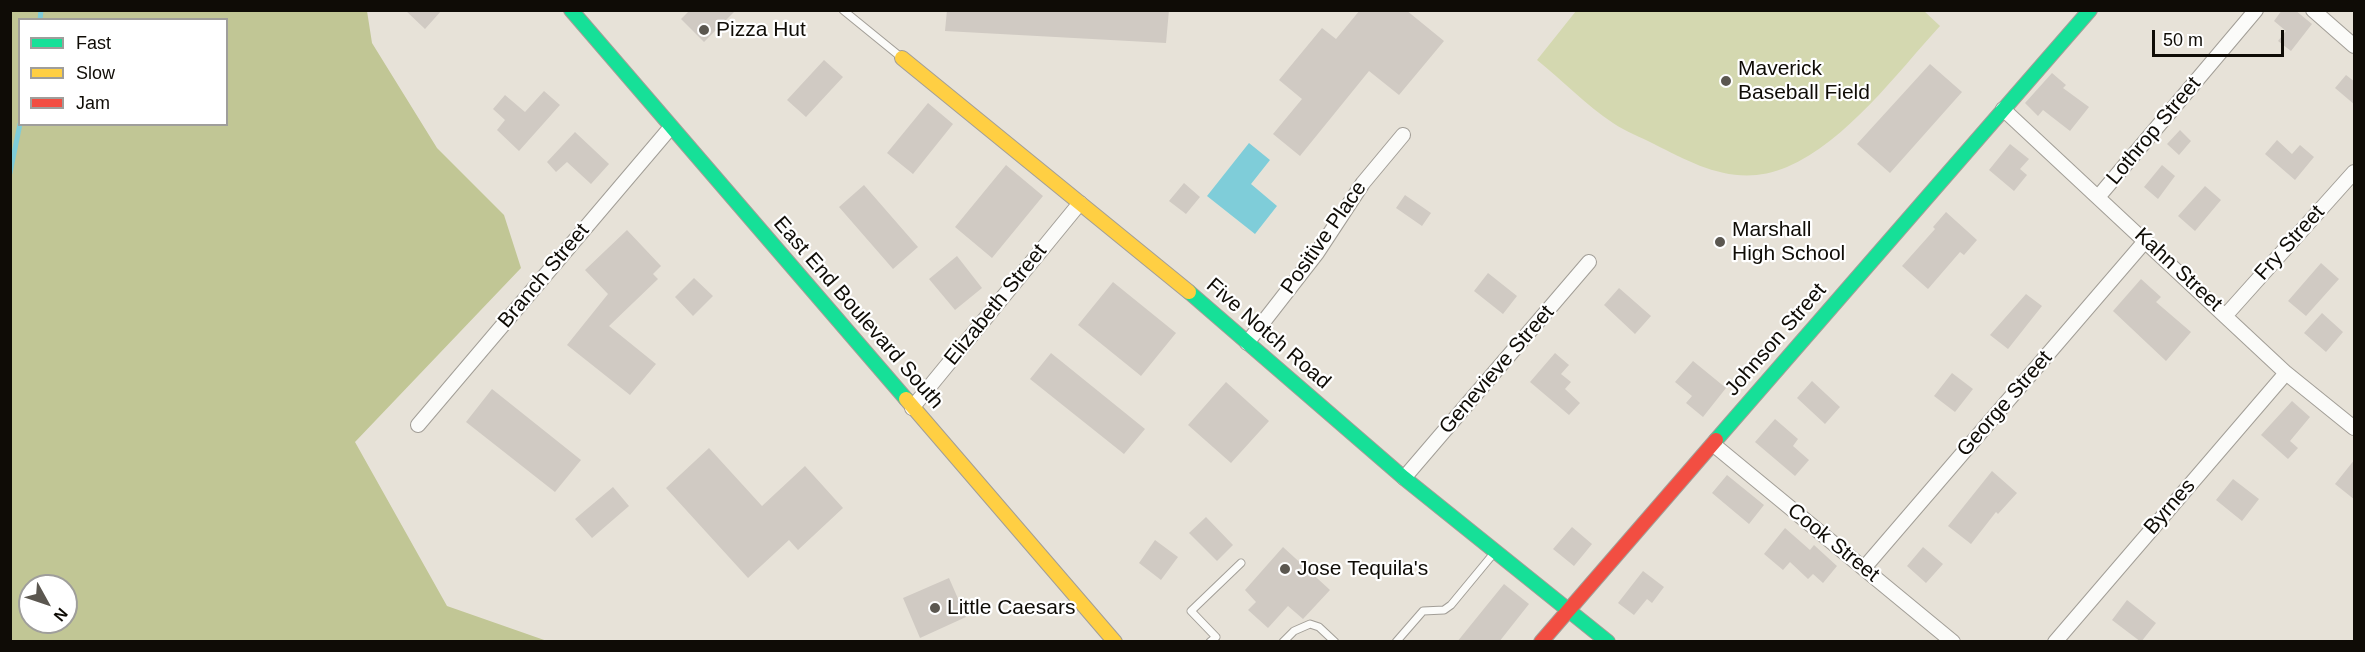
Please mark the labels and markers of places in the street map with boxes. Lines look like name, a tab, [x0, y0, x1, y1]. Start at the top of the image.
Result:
place label: Pizza Hut	[716, 17, 806, 43]
marker: Pizza Hut	[697, 23, 711, 37]
place label: Maverick Baseball Field	[1738, 56, 1870, 106]
marker: Maverick Baseball Field	[1719, 74, 1733, 88]
place label: Marshall High School	[1732, 217, 1845, 267]
marker: Marshall High School	[1713, 235, 1727, 249]
place label: Jose Tequila's	[1297, 556, 1428, 582]
marker: Jose Tequila's	[1278, 562, 1292, 576]
place label: Little Caesars	[947, 595, 1075, 621]
marker: Little Caesars	[928, 601, 942, 615]

